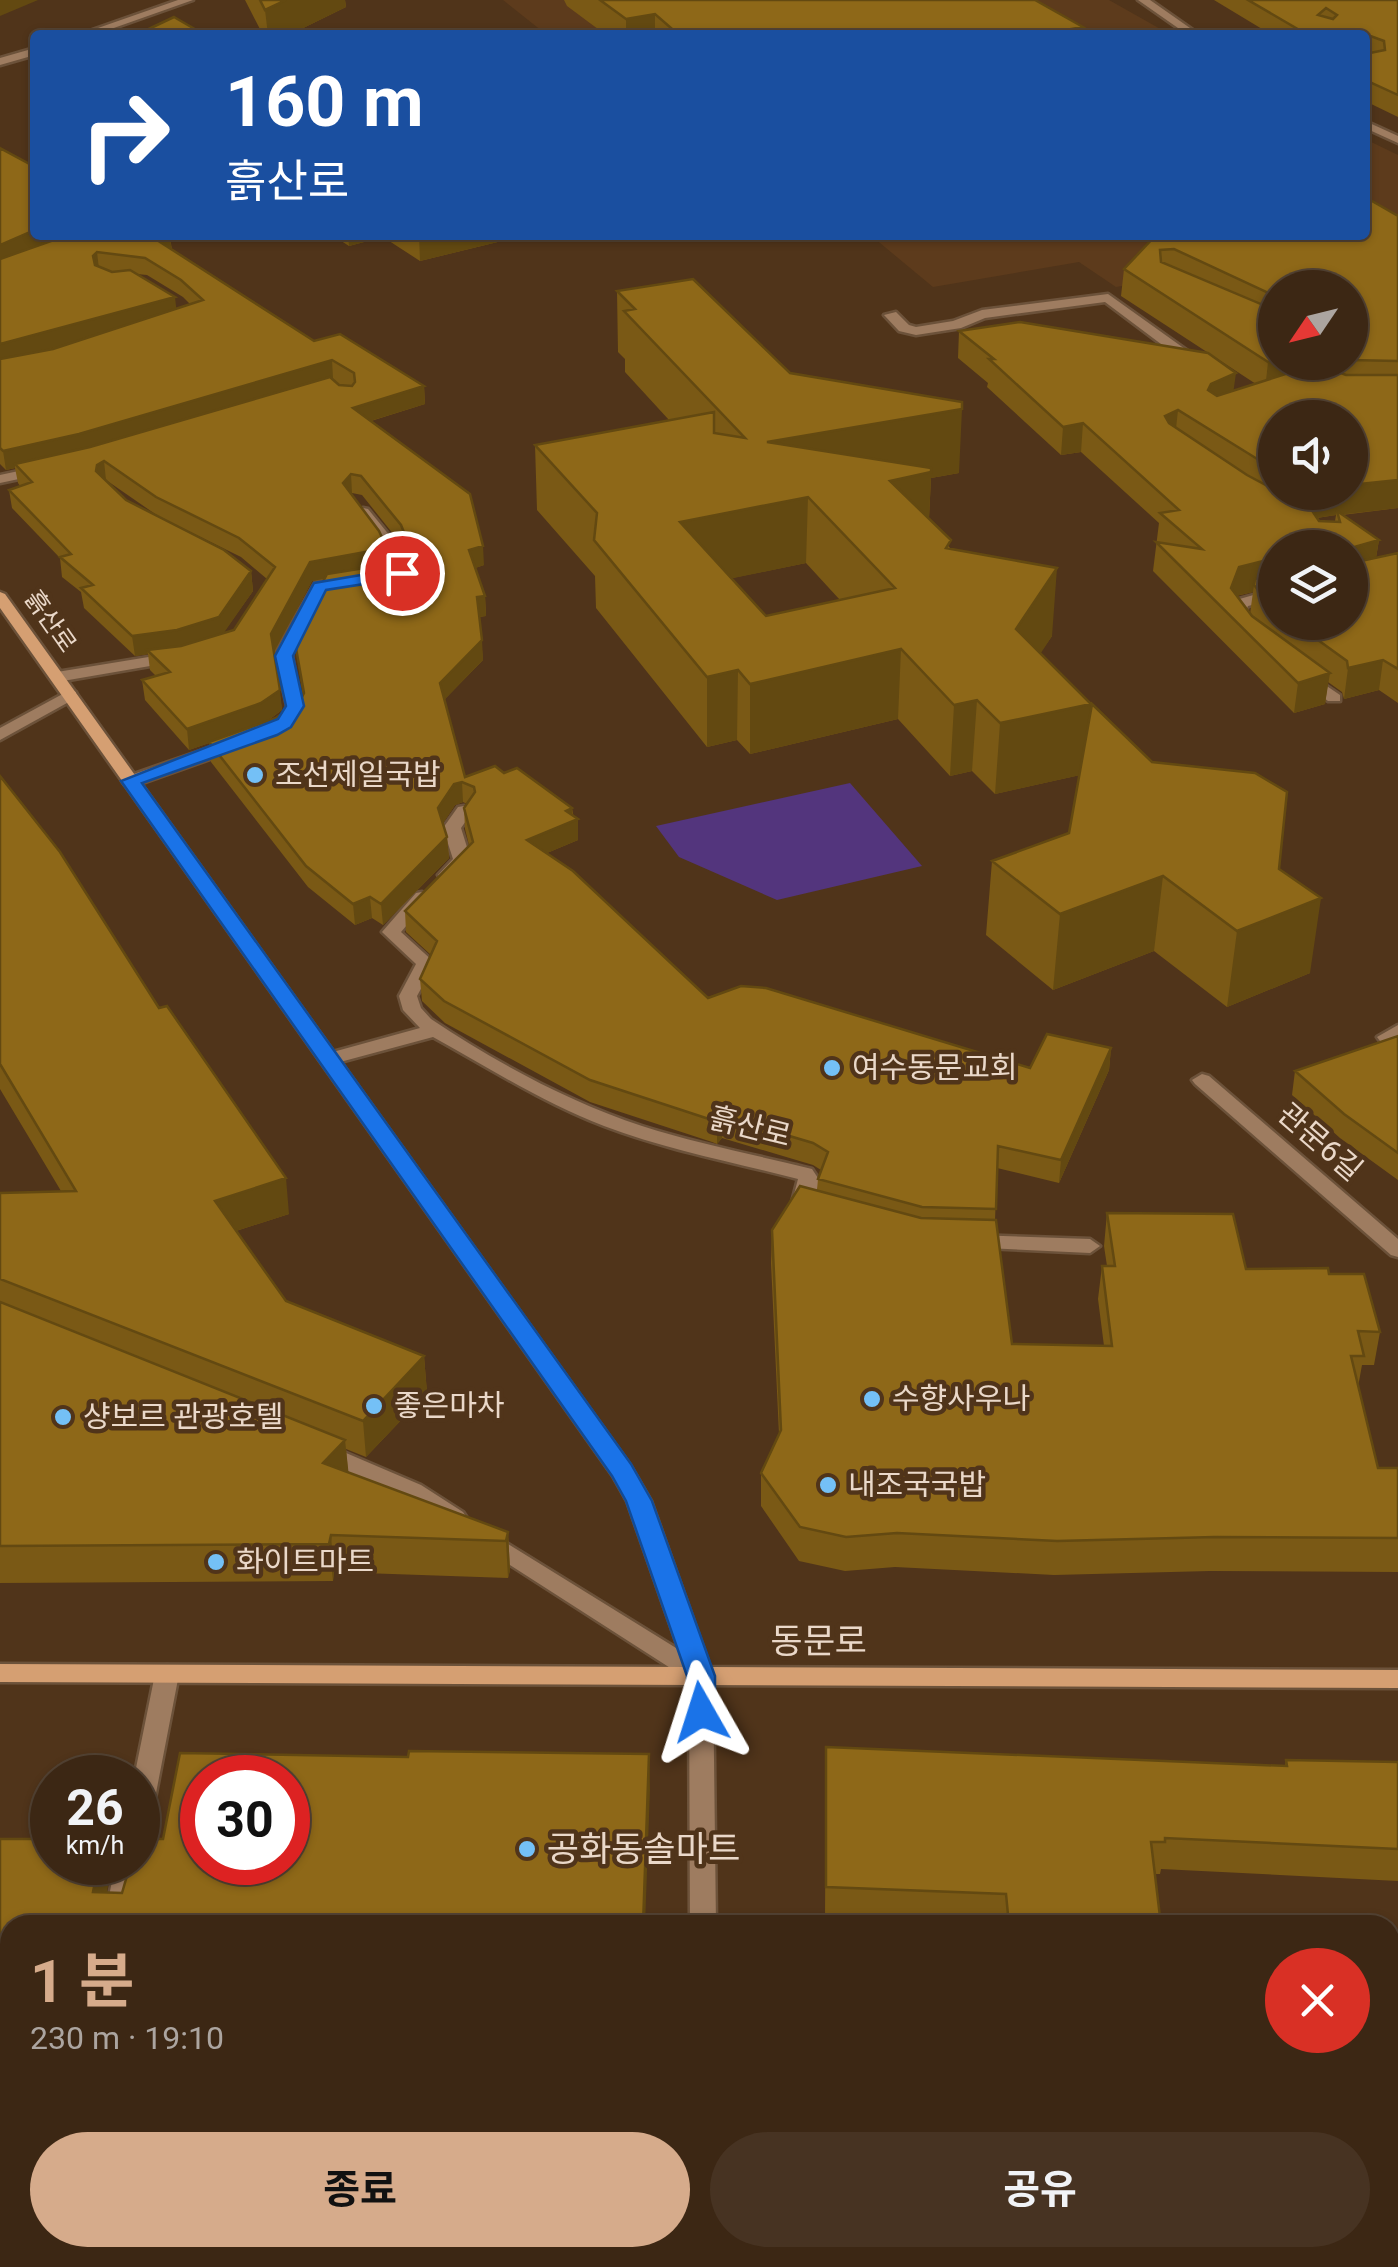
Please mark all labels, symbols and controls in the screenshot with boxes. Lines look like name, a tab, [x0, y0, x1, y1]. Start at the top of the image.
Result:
text: 160 m	[225, 61, 424, 143]
icon: right	[60, 70, 190, 200]
text: 흙산로	[225, 155, 349, 208]
north arrow	[1258, 270, 1368, 380]
map controls	[1258, 270, 1368, 640]
button: sound	[1258, 400, 1368, 510]
button: layers	[1258, 530, 1368, 640]
pin	[360, 531, 445, 616]
icon: arrive	[375, 546, 430, 601]
street label: 흙산로	[19, 585, 82, 658]
place label: 조선제일국밥	[275, 757, 441, 792]
marker: 조선제일국밥	[244, 764, 266, 786]
place label: 여수동문교회	[852, 1050, 1018, 1085]
marker: 여수동문교회	[821, 1057, 843, 1079]
street label: 관문6길	[1271, 1096, 1369, 1188]
street label: 흙산로	[706, 1100, 795, 1154]
place label: 수향사우나	[892, 1381, 1030, 1416]
place label: 좋은마차	[394, 1388, 504, 1423]
marker: 수향사우나	[861, 1388, 883, 1410]
marker: 좋은마차	[363, 1395, 385, 1417]
place label: 샹보르 관광호텔	[83, 1399, 284, 1434]
marker: 샹보르 관광호텔	[52, 1406, 74, 1428]
place label: 내조국국밥	[848, 1467, 986, 1502]
marker: 내조국국밥	[817, 1474, 839, 1496]
place label: 화이트마트	[236, 1544, 374, 1579]
marker: 화이트마트	[205, 1551, 227, 1573]
street label: 동문로	[771, 1621, 867, 1662]
position arrow	[649, 1660, 753, 1764]
speed limit sign: 30	[180, 1755, 310, 1885]
text: 26	[66, 1779, 124, 1837]
place label: 공화동솔마트	[547, 1829, 740, 1870]
text: km/h	[66, 1831, 124, 1860]
marker: 공화동솔마트	[516, 1838, 538, 1860]
text: 1 분	[30, 1946, 135, 2017]
button: close	[1265, 1948, 1370, 2053]
text: 230 m · 19:10	[30, 2019, 224, 2057]
button: 종료	[30, 2132, 690, 2247]
button: 공유	[710, 2132, 1370, 2247]

